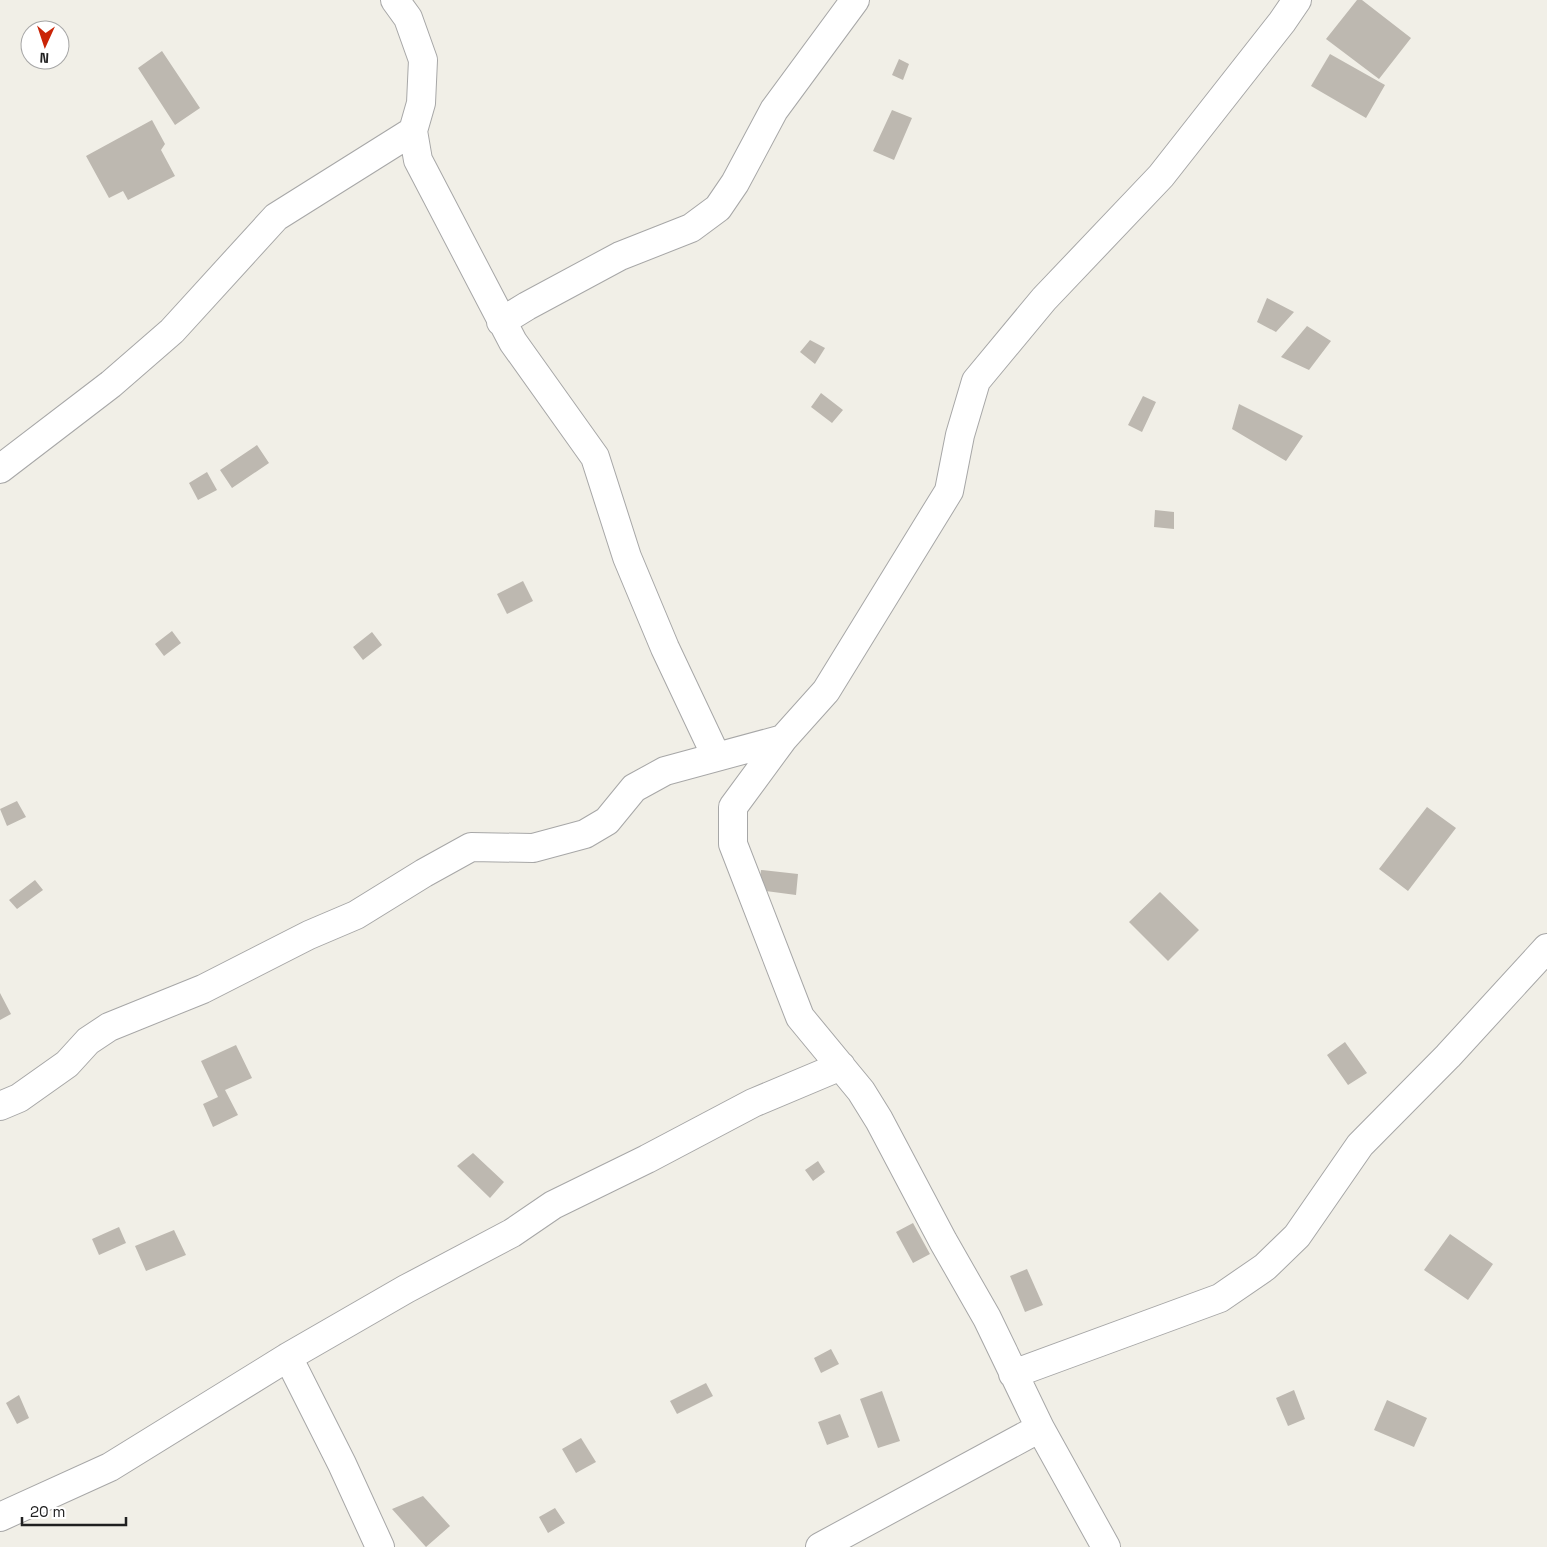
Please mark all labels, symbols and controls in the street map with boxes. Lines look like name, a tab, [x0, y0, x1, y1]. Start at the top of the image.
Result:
north arrow	[20, 20, 70, 70]
text: N	[39, 49, 49, 67]
scale bar	[22, 1494, 126, 1526]
text: 20 m	[30, 1502, 65, 1521]

